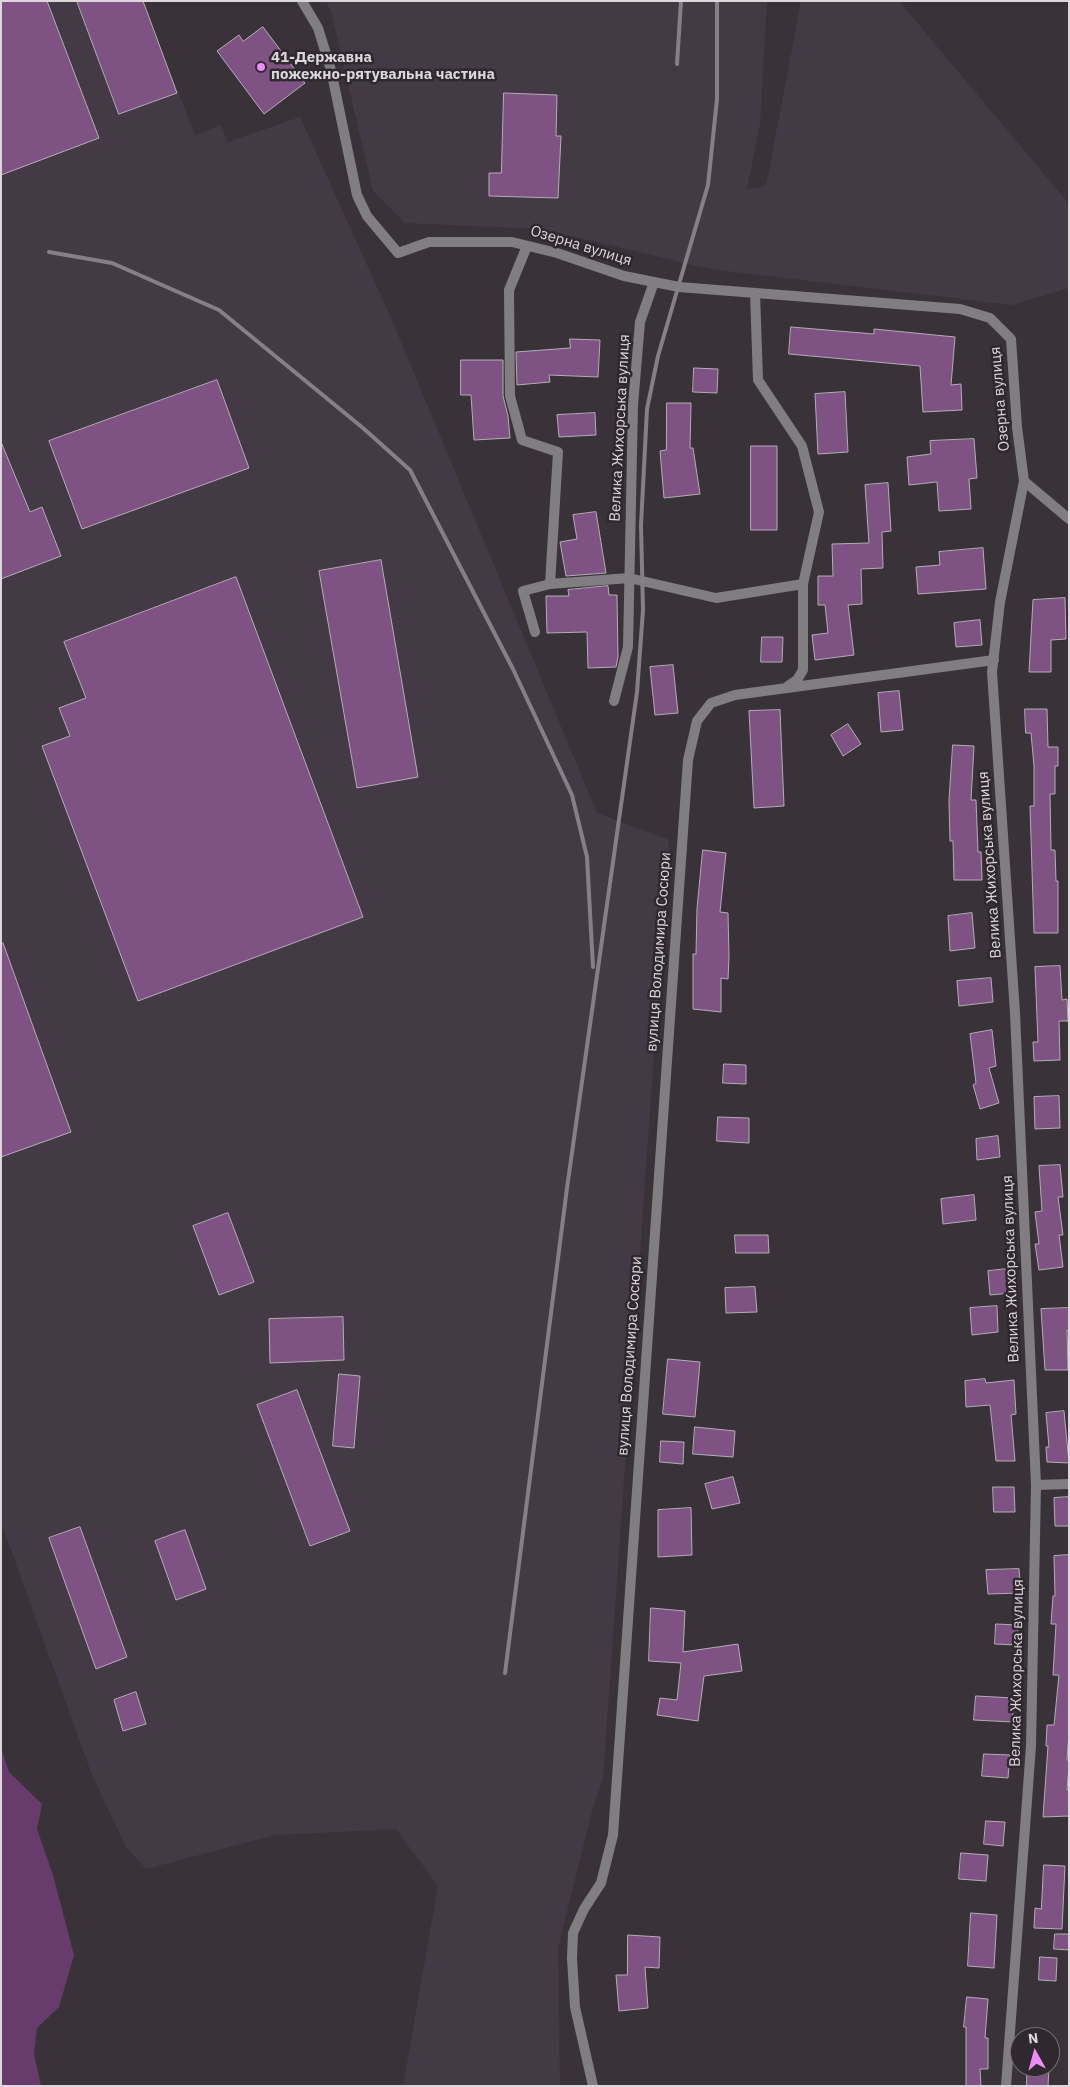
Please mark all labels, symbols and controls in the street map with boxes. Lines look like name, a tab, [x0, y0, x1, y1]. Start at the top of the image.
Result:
place label: 41-Державна пожежно-рятувальна частина	[271, 49, 495, 84]
marker: 41-Державна пожежно-рятувальна частина	[255, 61, 267, 73]
street label: Озерна вулиця	[528, 222, 634, 270]
street label: Велика Жихорська вулиця	[606, 334, 634, 522]
street label: Озерна вулиця	[986, 346, 1014, 452]
street label: Велика Жихорська вулиця	[974, 771, 1006, 959]
street label: вулиця Володимира Сосюри	[643, 852, 675, 1052]
street label: Велика Жихорська вулиця	[999, 1175, 1023, 1363]
street label: вулиця Володимира Сосюри	[614, 1256, 646, 1456]
street label: Велика Жихорська вулиця	[1006, 1579, 1028, 1767]
north arrow	[1010, 2027, 1060, 2077]
text: N	[1027, 2029, 1039, 2048]

